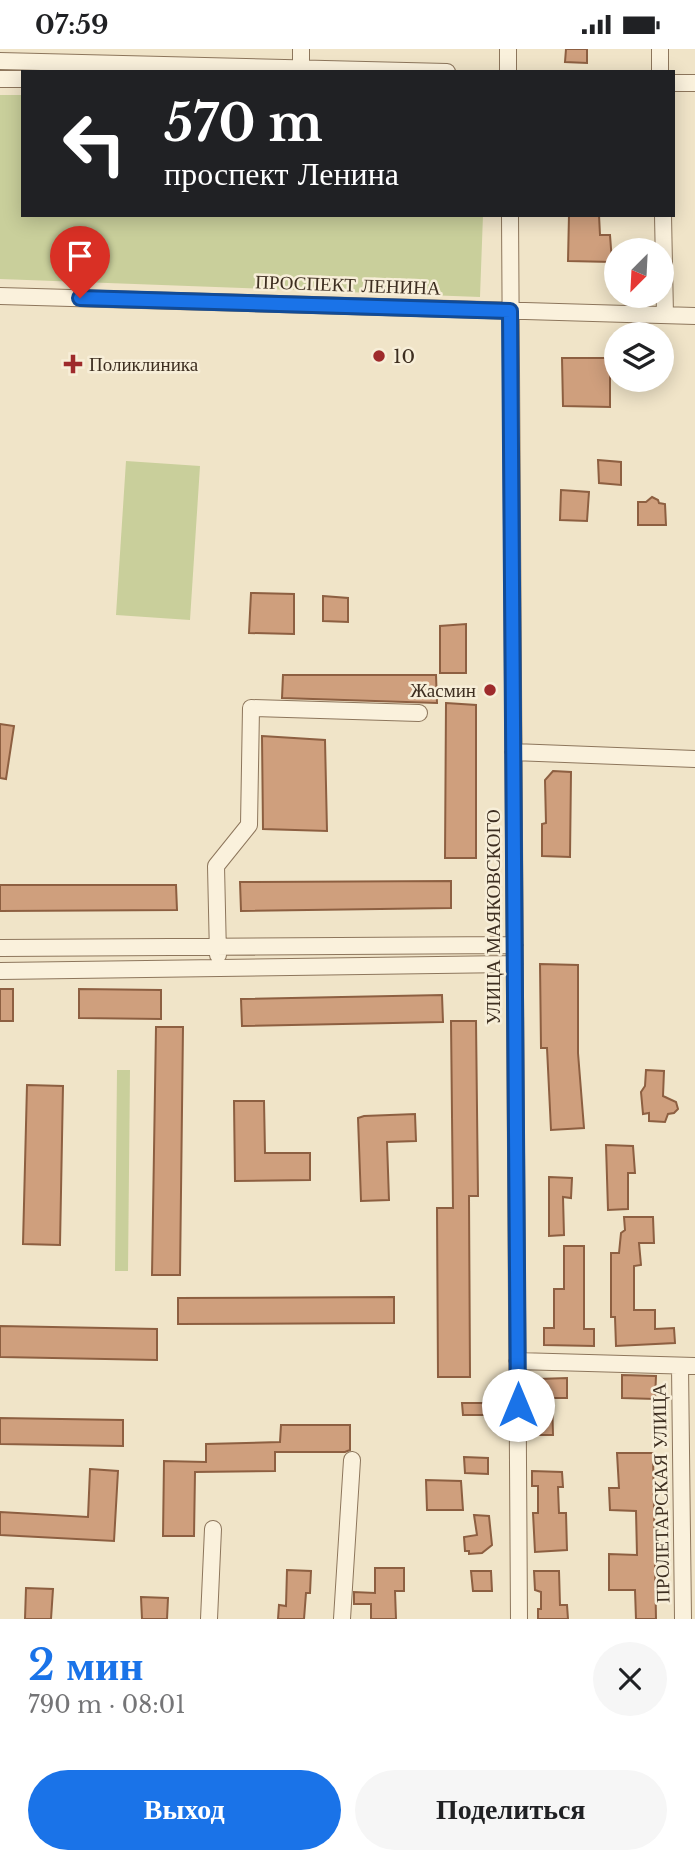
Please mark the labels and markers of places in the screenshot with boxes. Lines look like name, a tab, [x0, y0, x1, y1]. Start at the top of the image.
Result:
pin	[50, 226, 110, 298]
place label: 10	[393, 345, 415, 368]
marker: 10	[371, 348, 387, 364]
place label: Поликлиника	[89, 353, 199, 376]
marker: Поликлиника	[63, 354, 83, 374]
place label: Жасмин	[410, 679, 476, 702]
marker: Жасмин	[482, 682, 498, 698]

